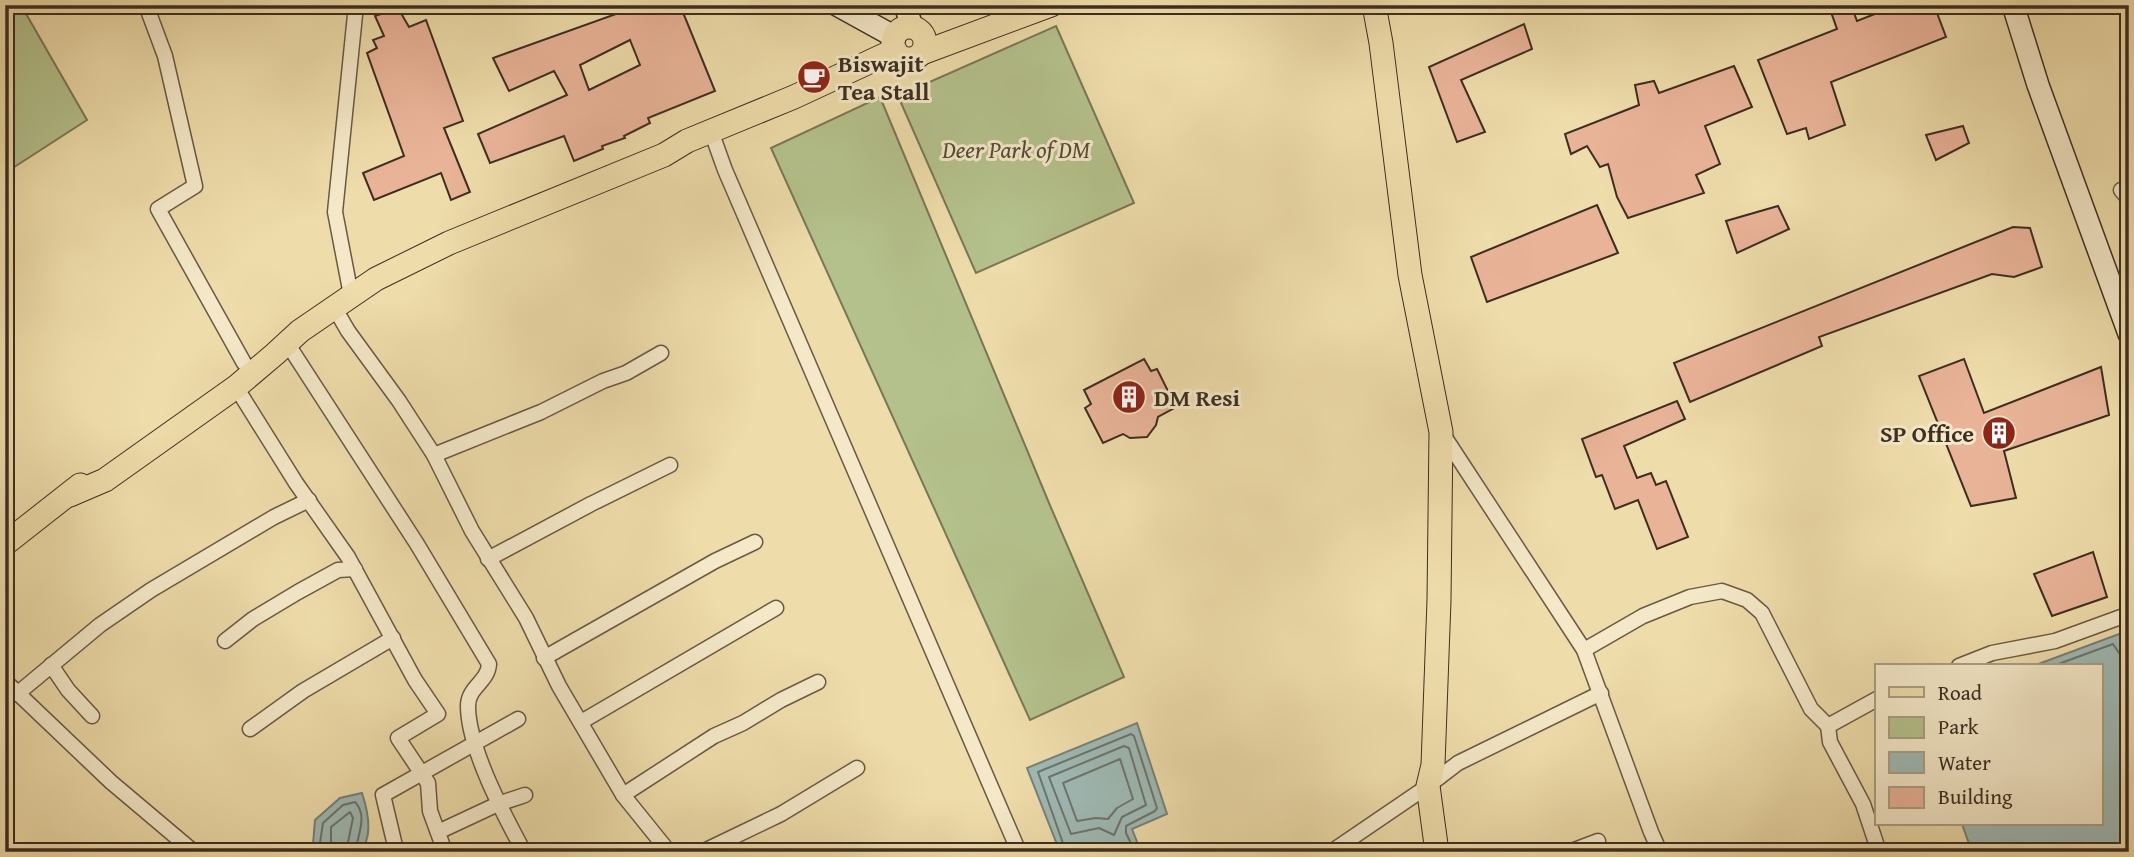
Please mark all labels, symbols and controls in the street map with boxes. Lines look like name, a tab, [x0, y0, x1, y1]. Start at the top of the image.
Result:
place label: Biswajit Tea Stall	[838, 46, 930, 109]
cafe icon: Biswajit Tea Stall	[795, 58, 833, 96]
park label: Deer Park of DM	[941, 132, 1091, 167]
building icon: DM Resi	[1110, 378, 1148, 416]
place label: DM Resi	[1154, 380, 1240, 415]
building icon: SP Office	[1980, 414, 2018, 452]
place label: SP Office	[1880, 416, 1974, 451]
legend	[1875, 664, 2102, 826]
text: Road	[1938, 677, 1983, 708]
text: Park	[1938, 711, 1979, 742]
text: Water	[1938, 747, 1991, 778]
text: Building	[1938, 781, 2013, 812]

